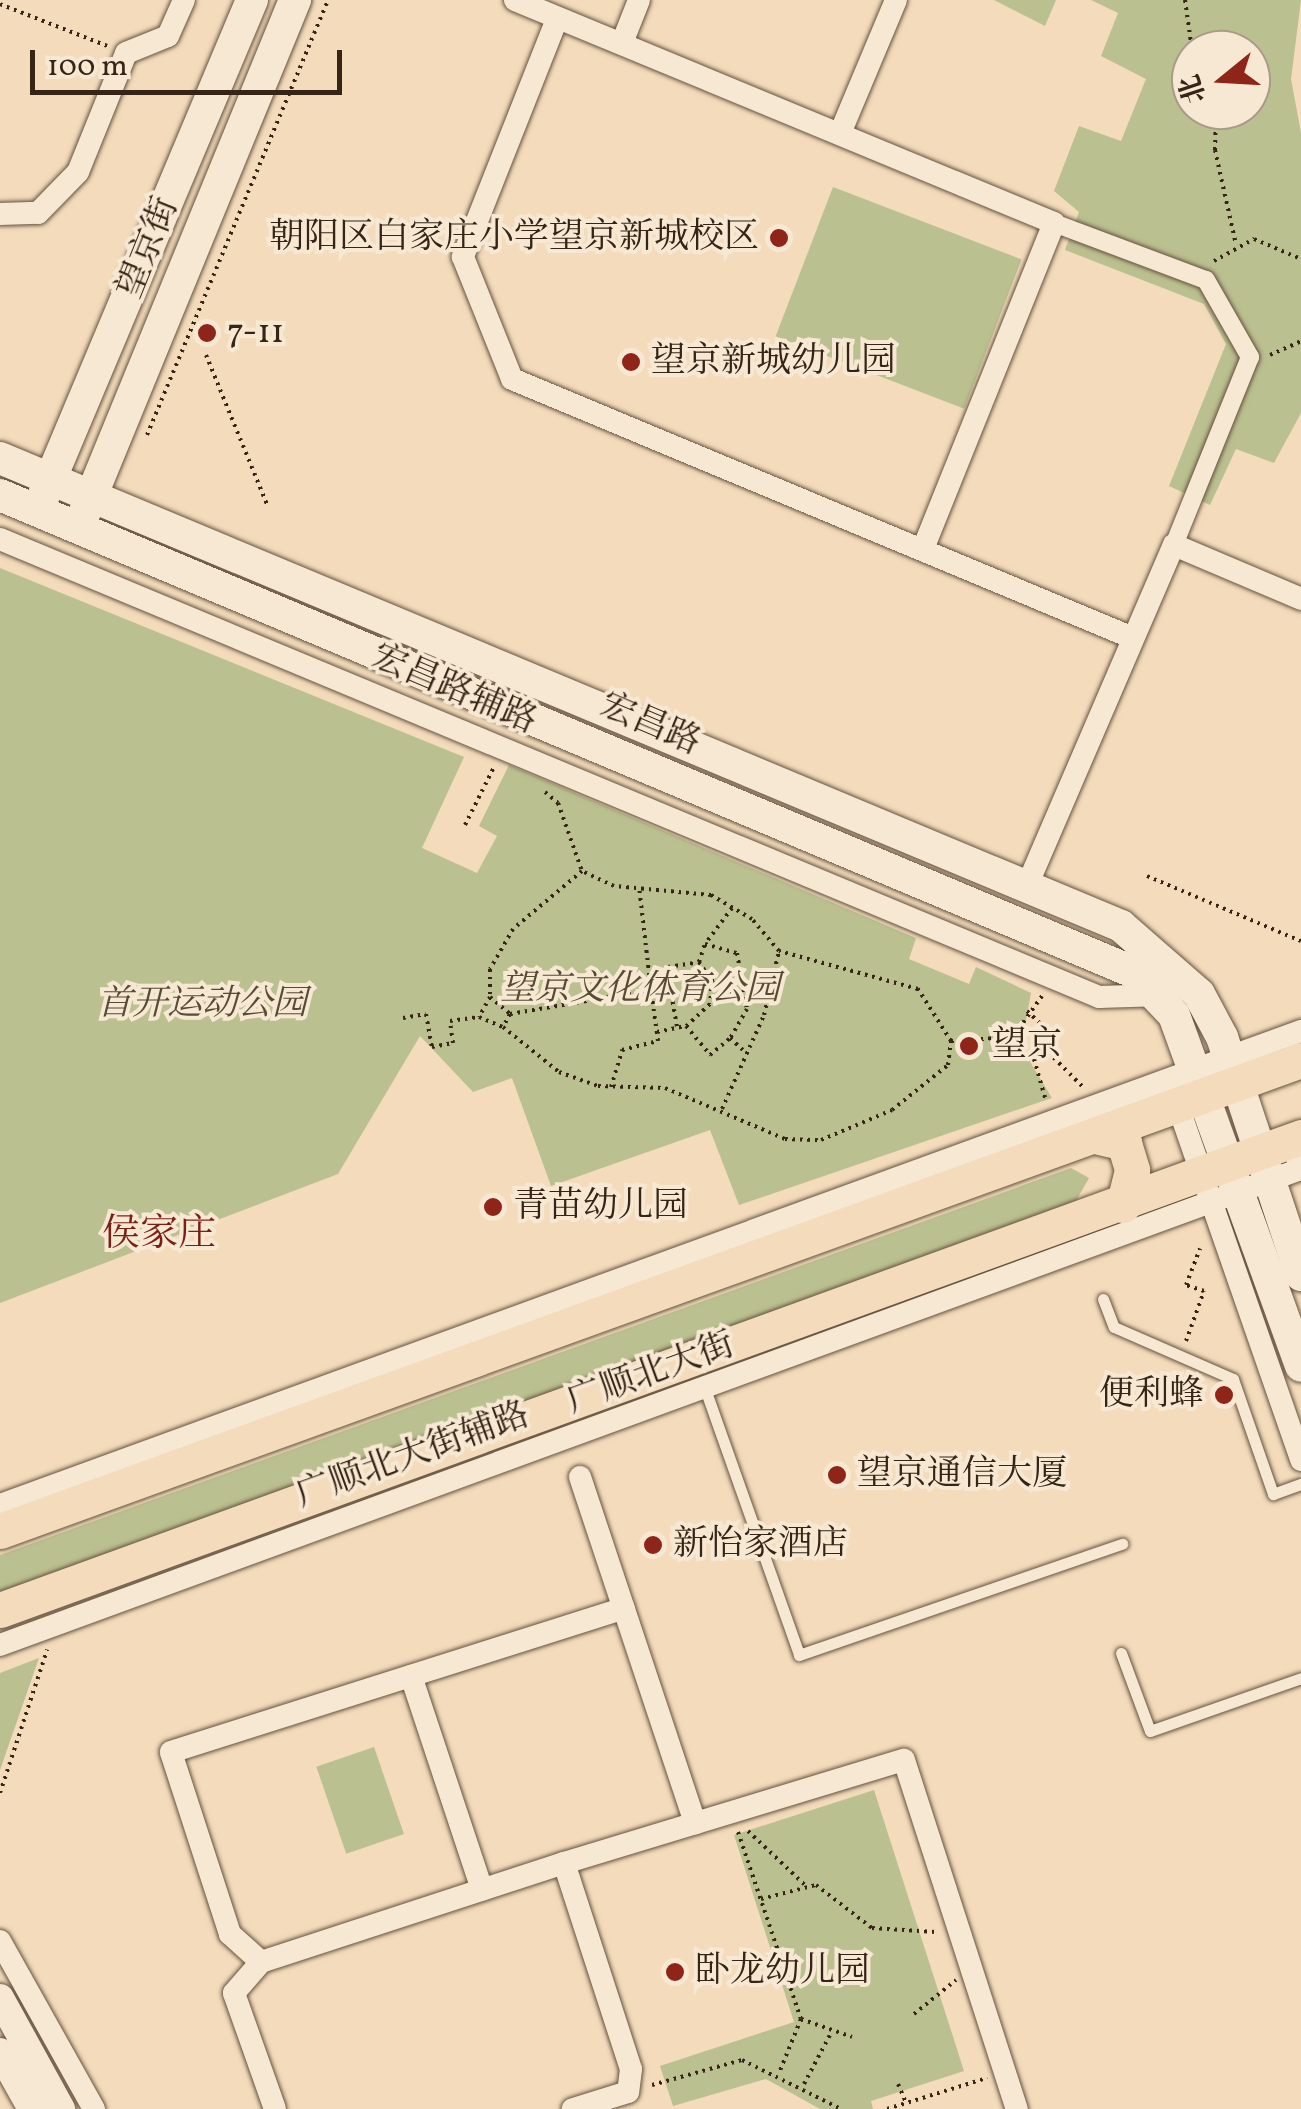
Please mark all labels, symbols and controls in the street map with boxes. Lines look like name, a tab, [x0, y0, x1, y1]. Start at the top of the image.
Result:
scale bar	[35, 30, 348, 92]
north arrow	[1171, 30, 1271, 130]
text: 100 m	[47, 46, 128, 88]
text: 北	[1171, 69, 1217, 108]
street label: 望京街	[110, 191, 188, 305]
place label: 朝阳区白家庄小学望京新城校区	[269, 217, 759, 259]
marker: 朝阳区白家庄小学望京新城校区	[768, 227, 790, 249]
place label: 7-11	[227, 312, 284, 354]
marker: 7-11	[196, 322, 218, 344]
place label: 望京新城幼儿园	[651, 341, 896, 383]
marker: 望京新城幼儿园	[620, 351, 642, 373]
street label: 宏昌路辅路	[365, 636, 543, 744]
street label: 宏昌路	[593, 685, 707, 765]
park label: 望京文化体育公园	[500, 969, 780, 1011]
park label: 首开运动公园	[97, 984, 307, 1026]
place label: 望京	[992, 1025, 1062, 1067]
marker: 望京	[956, 1033, 982, 1059]
place label: 青苗幼儿园	[513, 1186, 688, 1228]
marker: 青苗幼儿园	[482, 1196, 504, 1218]
district label: 侯家庄	[102, 1213, 216, 1259]
street label: 广顺北大街	[562, 1324, 740, 1424]
place label: 便利蜂	[1099, 1374, 1204, 1416]
marker: 便利蜂	[1213, 1384, 1235, 1406]
street label: 广顺北大街辅路	[291, 1394, 535, 1518]
place label: 望京通信大厦	[857, 1454, 1067, 1496]
marker: 望京通信大厦	[826, 1464, 848, 1486]
place label: 新怡家酒店	[673, 1524, 848, 1566]
marker: 新怡家酒店	[642, 1534, 664, 1556]
place label: 卧龙幼儿园	[695, 1951, 870, 1993]
marker: 卧龙幼儿园	[664, 1961, 686, 1983]

